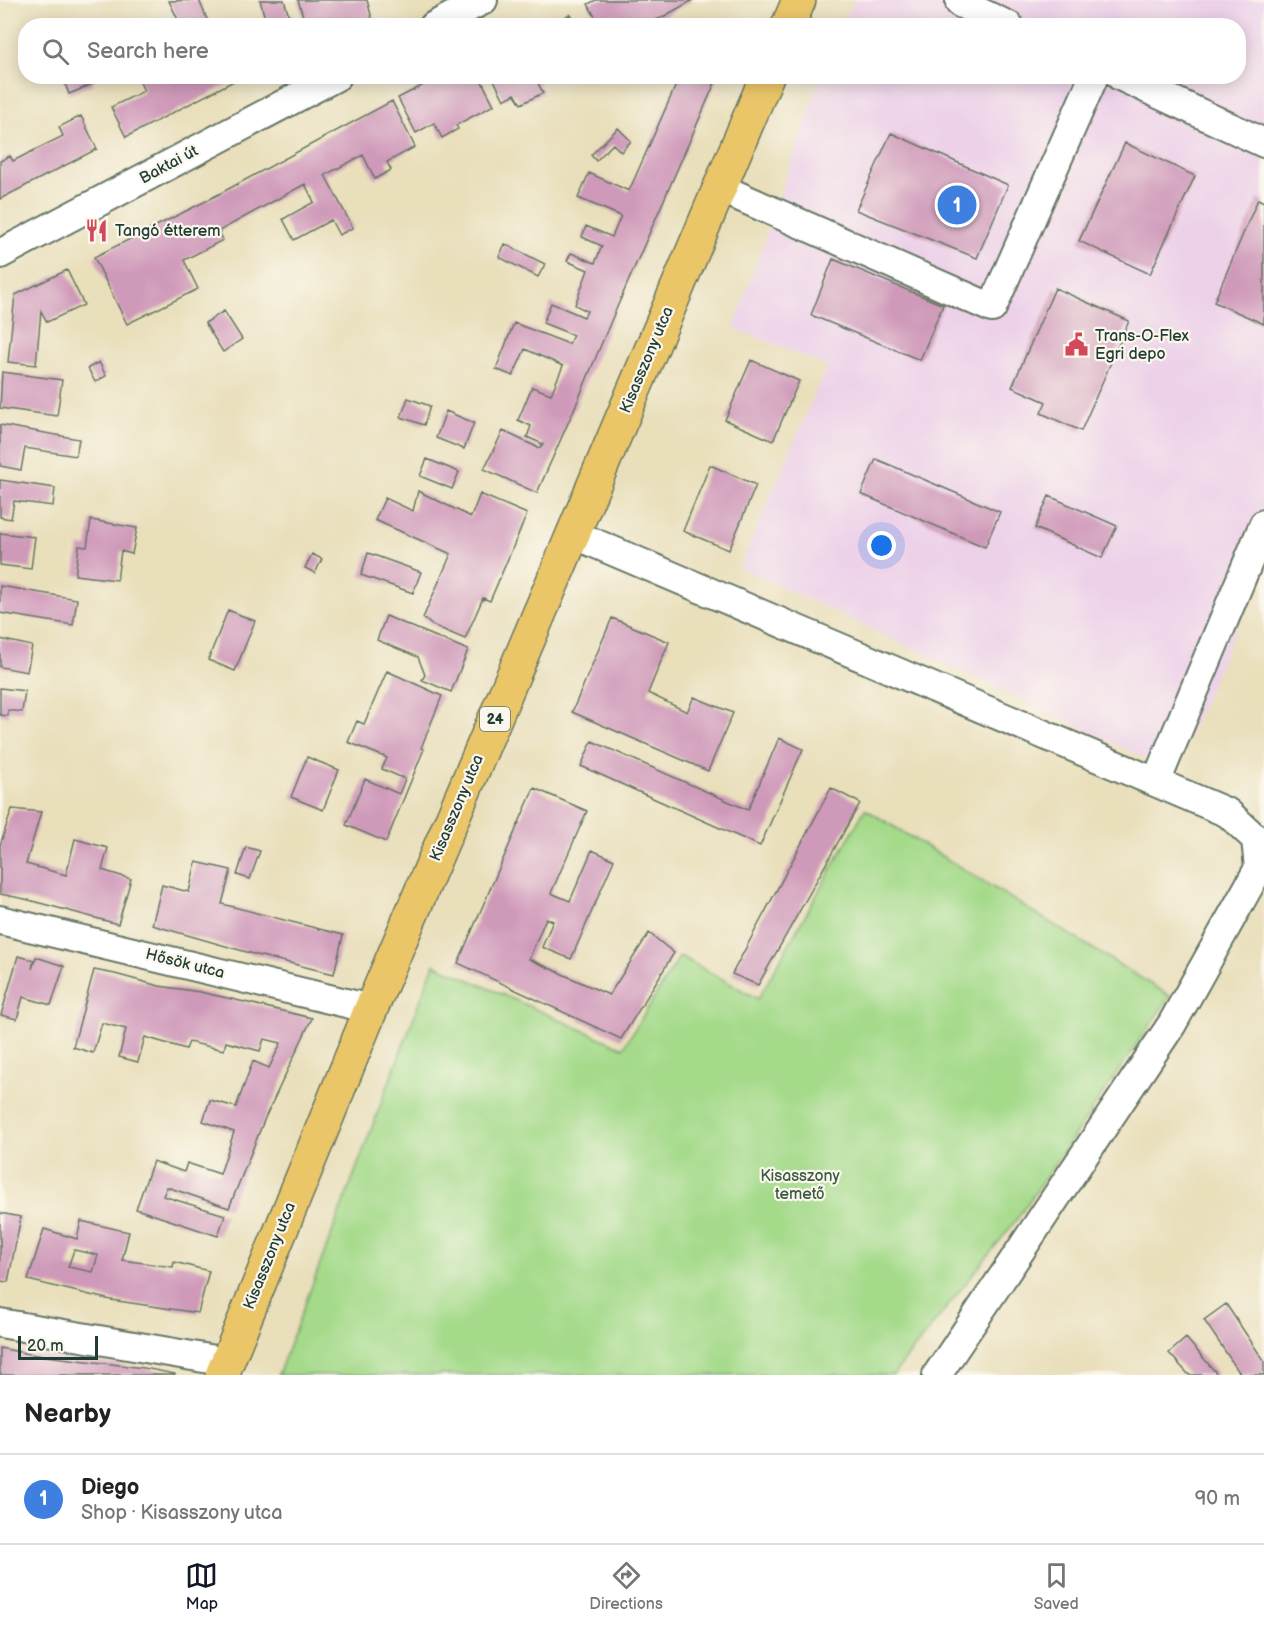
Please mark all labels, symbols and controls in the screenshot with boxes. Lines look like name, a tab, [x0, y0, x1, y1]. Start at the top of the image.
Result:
search box	[18, 18, 1246, 84]
icon: search	[39, 35, 72, 68]
text: Search here	[87, 38, 209, 65]
street label: Baktai út	[136, 142, 202, 188]
pin: 1	[938, 182, 976, 228]
restaurant icon: Tangó étterem	[84, 218, 110, 244]
place label: Tangó étterem	[115, 222, 220, 241]
street label: Kisasszony utca	[616, 304, 678, 416]
place label: Trans-O-Flex Egri depo	[1095, 327, 1189, 364]
public building icon: Trans-O-Flex Egri depo	[1064, 332, 1090, 358]
your location	[867, 531, 896, 560]
road number: 24	[480, 707, 510, 731]
street label: Kisasszony utca	[426, 752, 488, 864]
street label: Hősök utca	[144, 945, 226, 983]
park label: Kisasszony temető	[760, 1167, 841, 1204]
street label: Kisasszony utca	[240, 1200, 300, 1312]
scale bar	[18, 1333, 98, 1360]
text: 20 m	[27, 1337, 63, 1356]
text: Nearby	[24, 1399, 111, 1430]
text: Diego	[81, 1474, 139, 1501]
text: 1	[39, 1487, 48, 1511]
text: 90 m	[1195, 1487, 1240, 1511]
text: Shop · Kisasszony utca	[81, 1501, 283, 1525]
tab: Map	[185, 1559, 218, 1614]
tab: Directions	[589, 1559, 663, 1614]
tab: Saved	[1034, 1559, 1079, 1614]

